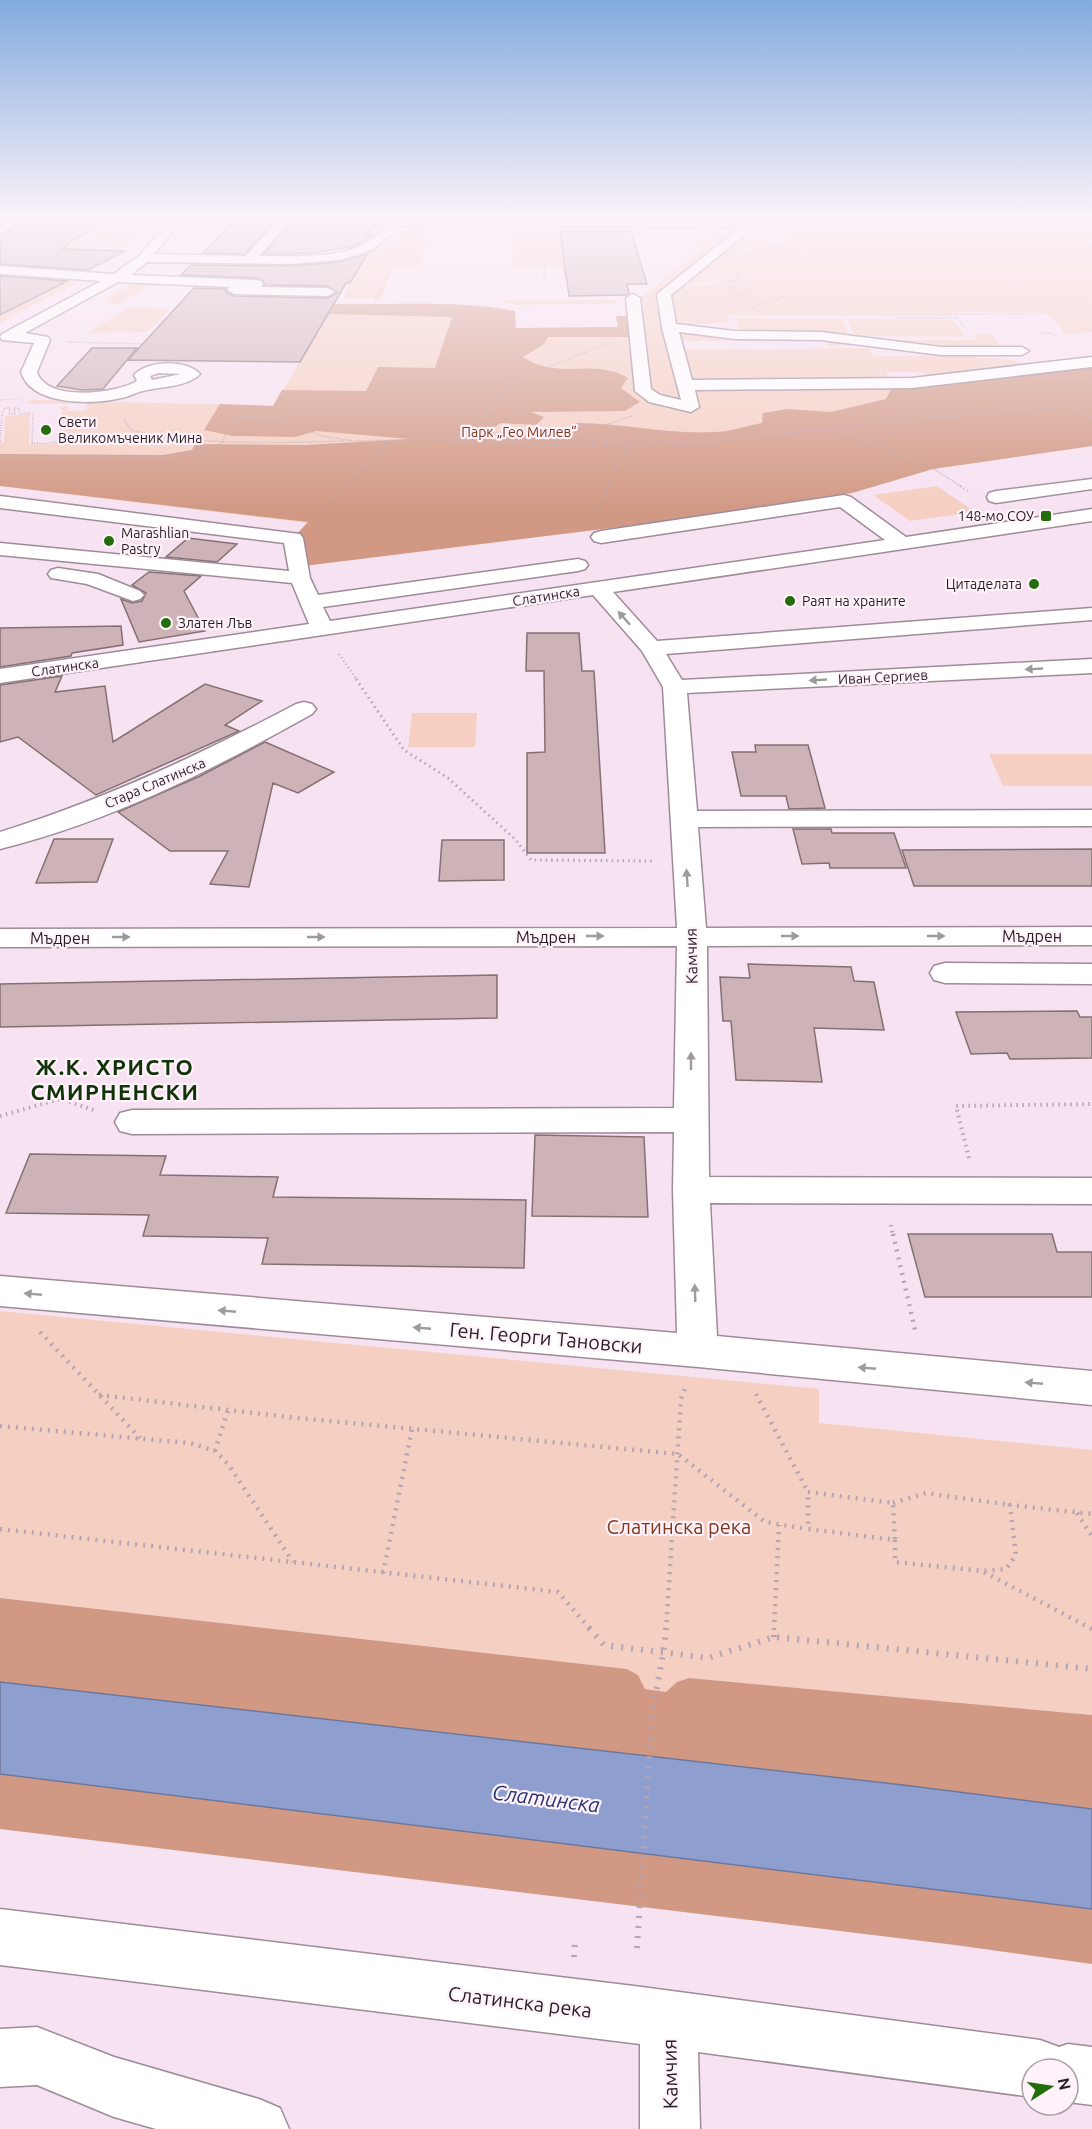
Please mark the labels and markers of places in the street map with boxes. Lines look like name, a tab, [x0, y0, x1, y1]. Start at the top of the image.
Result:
place label: Свети Великомъченик Мина	[58, 414, 202, 446]
marker: Свети Великомъченик Мина	[39, 423, 53, 437]
place label: 148-мо СОУ	[958, 508, 1034, 524]
marker: 148-мо СОУ	[1039, 509, 1053, 523]
place label: Marashlian Pastry	[121, 525, 189, 557]
marker: Marashlian Pastry	[102, 534, 116, 548]
place label: Цитаделата	[946, 576, 1022, 592]
marker: Цитаделата	[1027, 577, 1041, 591]
place label: Раят на храните	[802, 593, 906, 609]
marker: Раят на храните	[783, 594, 797, 608]
place label: Златен Лъв	[178, 615, 252, 631]
marker: Златен Лъв	[159, 616, 173, 630]

